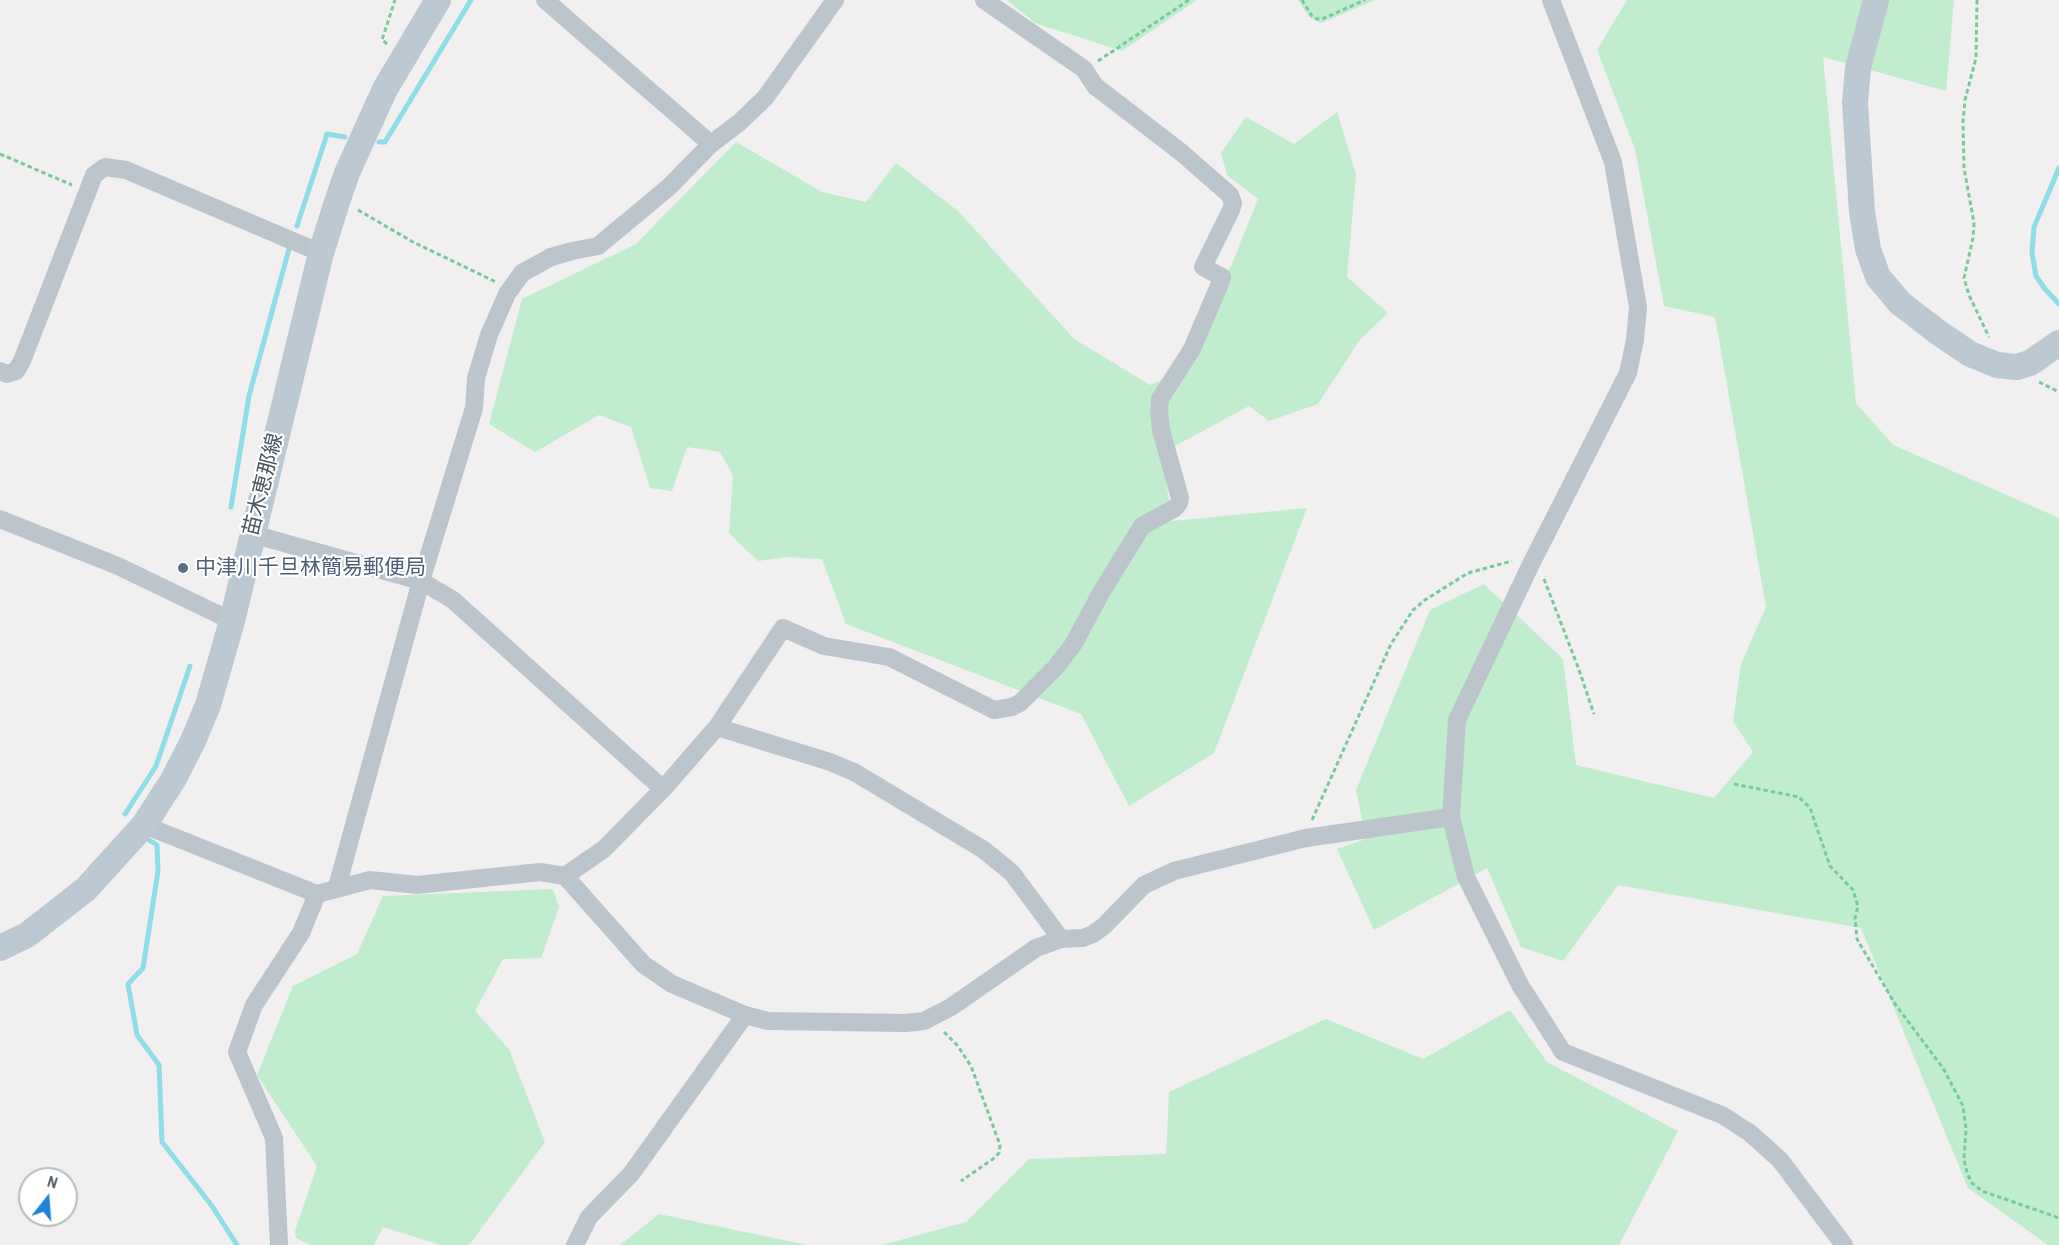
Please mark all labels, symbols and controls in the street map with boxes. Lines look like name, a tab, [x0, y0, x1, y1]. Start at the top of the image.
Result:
street label: 苗木恵那線	[239, 431, 289, 539]
place label: 中津川千旦林簡易郵便局	[195, 555, 426, 581]
marker: 中津川千旦林簡易郵便局	[176, 561, 190, 575]
north arrow	[18, 1167, 78, 1227]
text: N	[45, 1170, 60, 1194]

